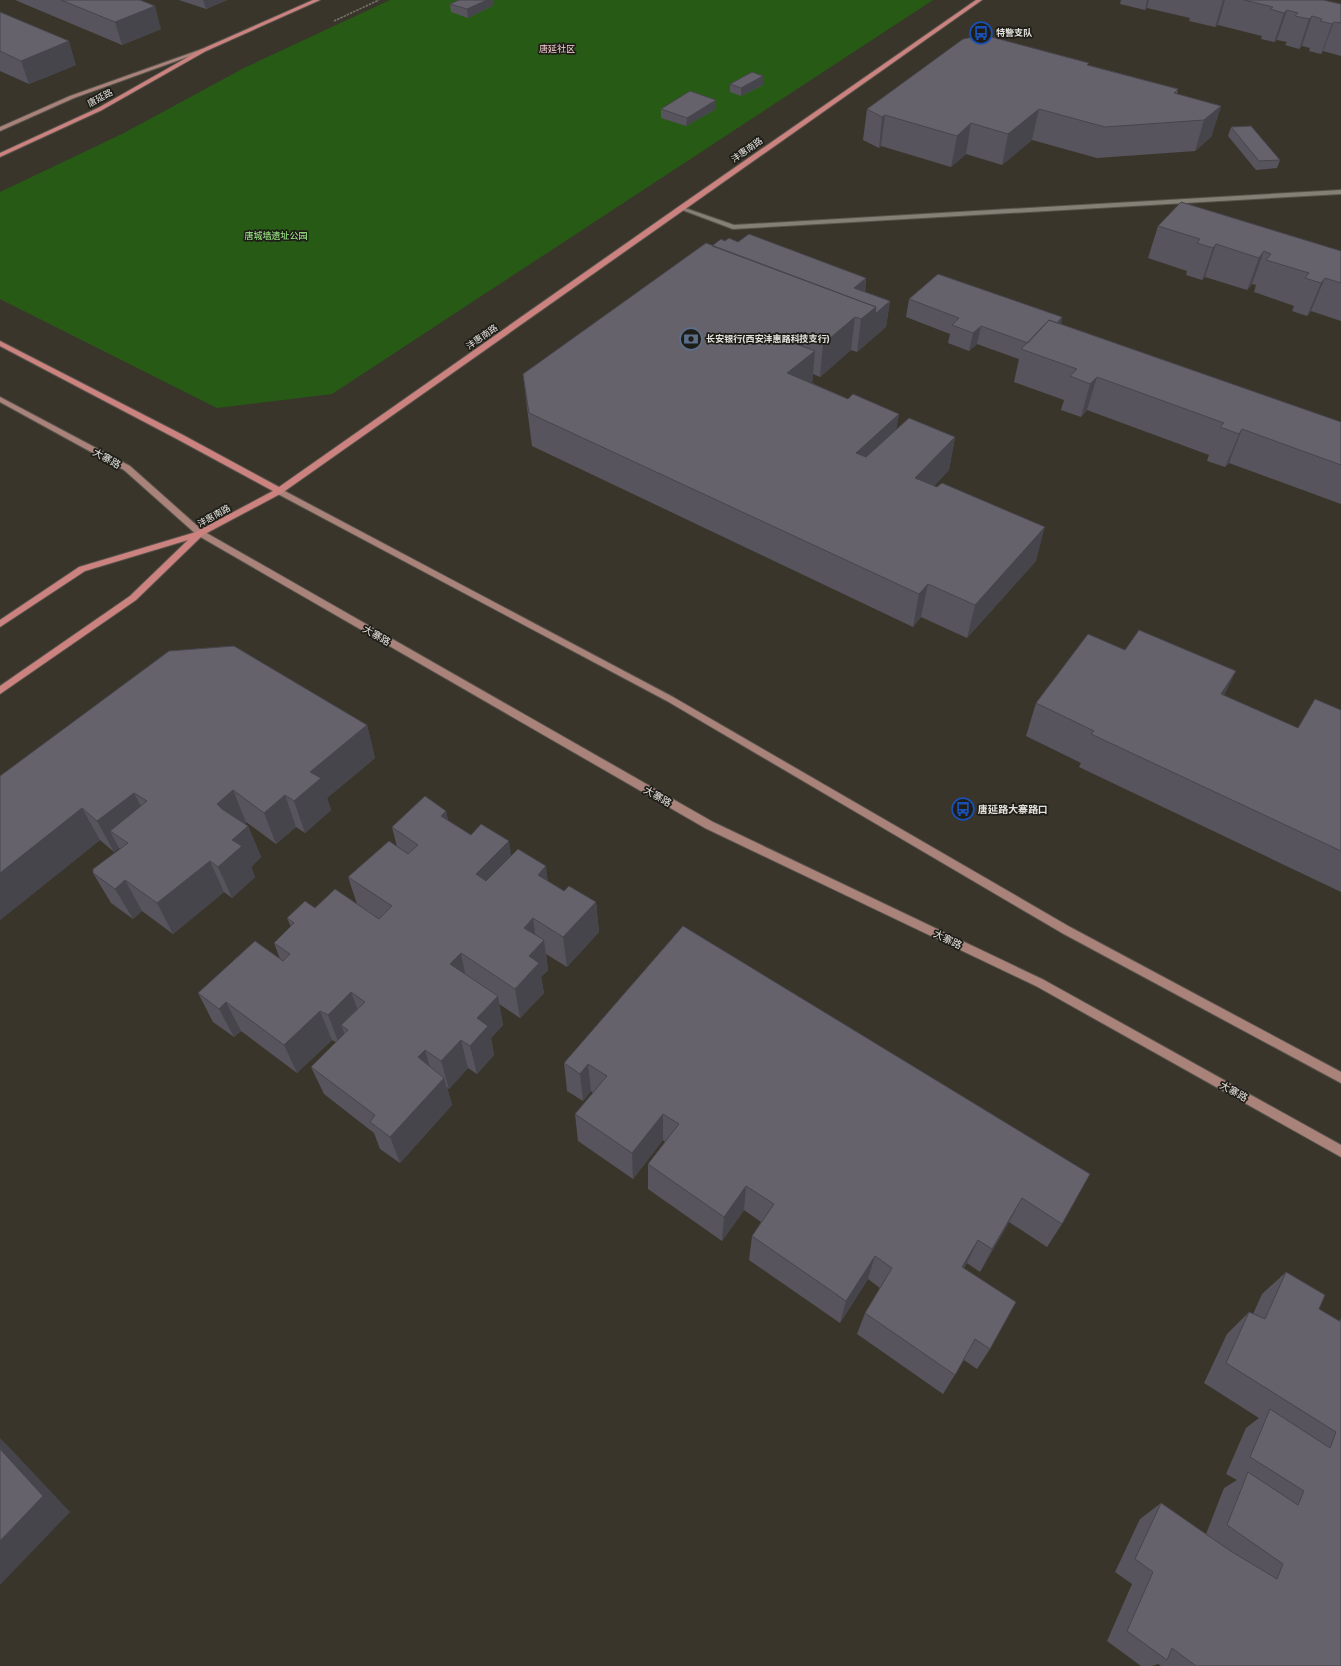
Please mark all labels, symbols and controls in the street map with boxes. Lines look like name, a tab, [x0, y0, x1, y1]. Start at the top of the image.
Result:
bus stop icon: 特警支队	[968, 20, 994, 46]
place label: 特警支队	[996, 27, 1033, 38]
district label: 唐延社区	[539, 43, 575, 54]
street label: 唐延路	[85, 86, 114, 109]
street label: 沣惠南路	[729, 135, 765, 164]
park label: 唐城墙遗址公园	[244, 230, 308, 241]
street label: 沣惠南路	[464, 322, 500, 351]
bank icon: 长安银行(西安沣惠路科技支行)	[678, 326, 704, 352]
place label: 长安银行(西安沣惠路科技支行)	[706, 333, 830, 344]
street label: 大寨路	[91, 445, 123, 471]
street label: 沣惠南路	[195, 502, 232, 529]
street label: 大寨路	[361, 622, 393, 648]
street label: 大寨路	[642, 783, 674, 809]
bus stop icon: 唐延路大寨路口	[950, 796, 976, 822]
place label: 唐延路大寨路口	[978, 803, 1048, 815]
street label: 大寨路	[932, 927, 964, 951]
street label: 大寨路	[1218, 1078, 1250, 1104]

